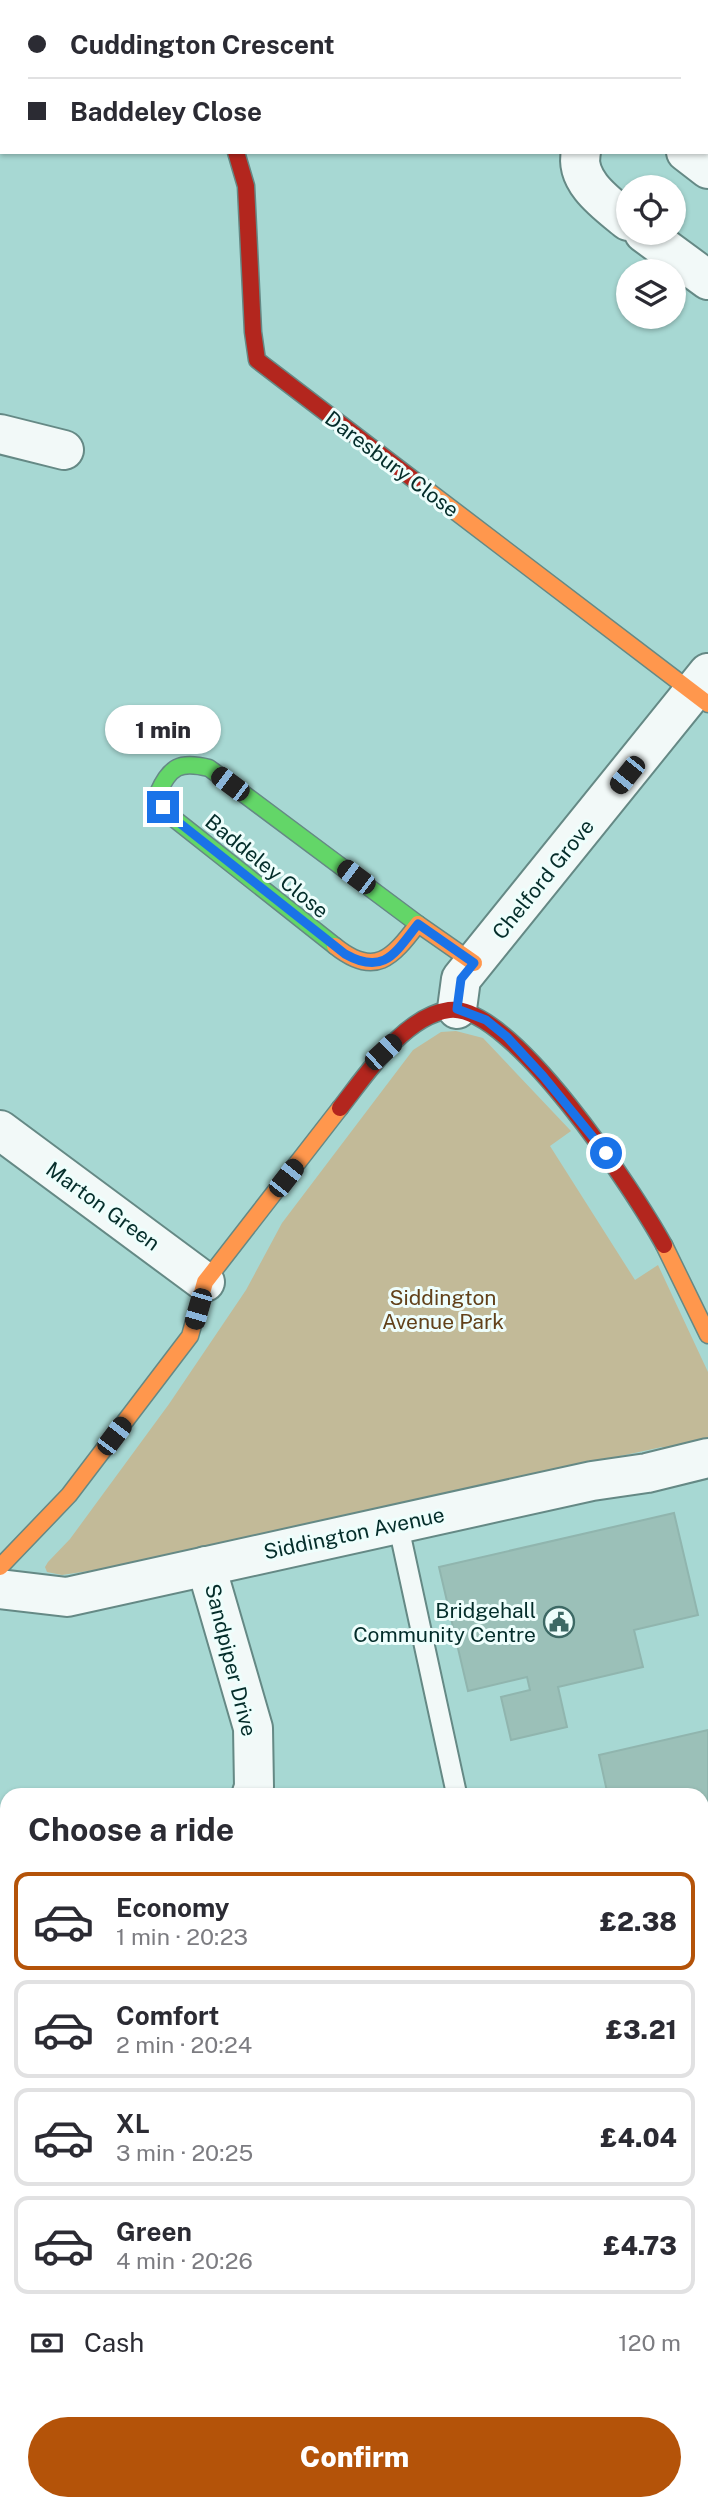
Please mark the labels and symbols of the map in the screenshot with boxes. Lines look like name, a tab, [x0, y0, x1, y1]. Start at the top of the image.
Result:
street label: Daresbury Close	[320, 406, 464, 522]
callout: 1 min	[105, 706, 221, 754]
car	[606, 752, 649, 798]
car	[207, 763, 254, 805]
route end	[147, 791, 179, 823]
street label: Baddeley Close	[200, 809, 334, 923]
street label: Chelford Grove	[487, 814, 599, 944]
car	[333, 856, 380, 898]
car	[361, 1030, 406, 1074]
route start	[590, 1137, 622, 1169]
car	[265, 1155, 308, 1201]
street label: Marton Green	[41, 1156, 165, 1256]
park label: Siddington Avenue Park	[382, 1285, 504, 1334]
car	[183, 1286, 214, 1332]
car	[93, 1413, 136, 1459]
street label: Siddington Avenue	[261, 1502, 447, 1564]
street label: Sandpiper Drive	[200, 1581, 262, 1739]
place label: Bridgehall Community Centre	[353, 1598, 536, 1647]
public building icon: Bridgehall Community Centre	[542, 1605, 576, 1639]

